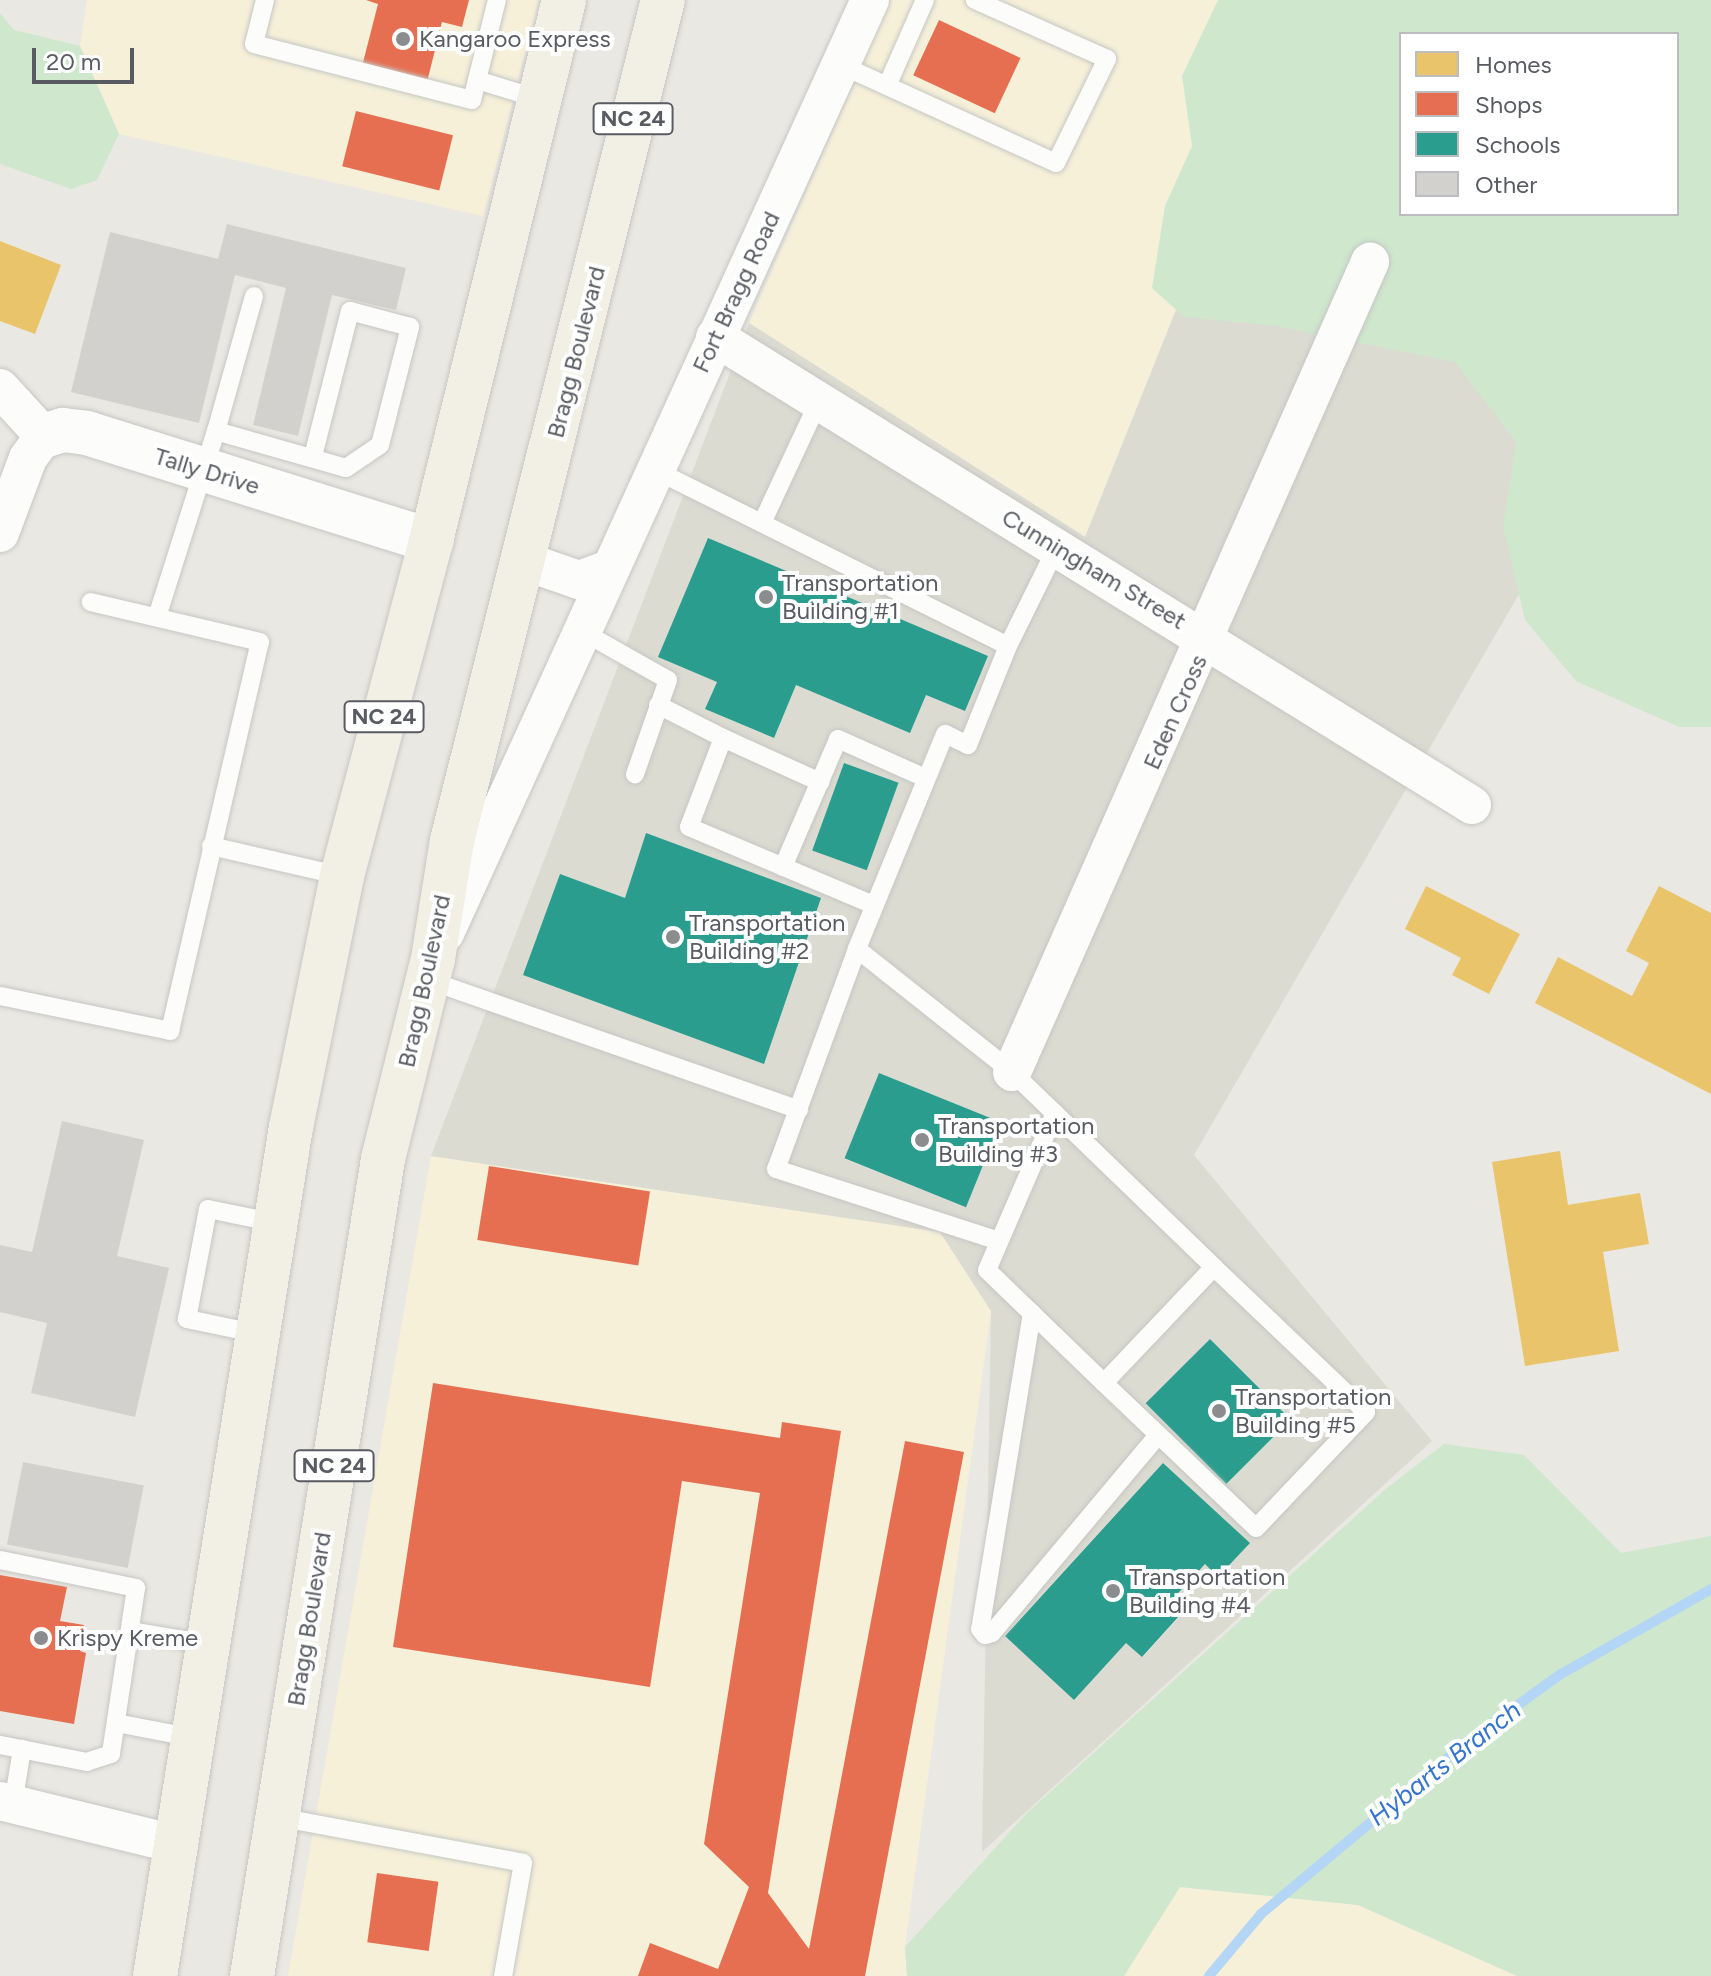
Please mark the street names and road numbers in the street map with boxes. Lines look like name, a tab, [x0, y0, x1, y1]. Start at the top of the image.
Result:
road number: NC 24	[591, 101, 675, 137]
street label: Fort Bragg Road	[686, 207, 786, 377]
street label: Bragg Boulevard	[541, 263, 611, 441]
street label: Tally Drive	[151, 441, 263, 501]
street label: Cunningham Street	[997, 503, 1191, 635]
street label: Eden Cross	[1137, 650, 1213, 774]
road number: NC 24	[342, 699, 426, 735]
street label: Bragg Boulevard	[392, 892, 456, 1070]
road number: NC 24	[292, 1448, 376, 1484]
street label: Bragg Boulevard	[281, 1530, 337, 1708]

